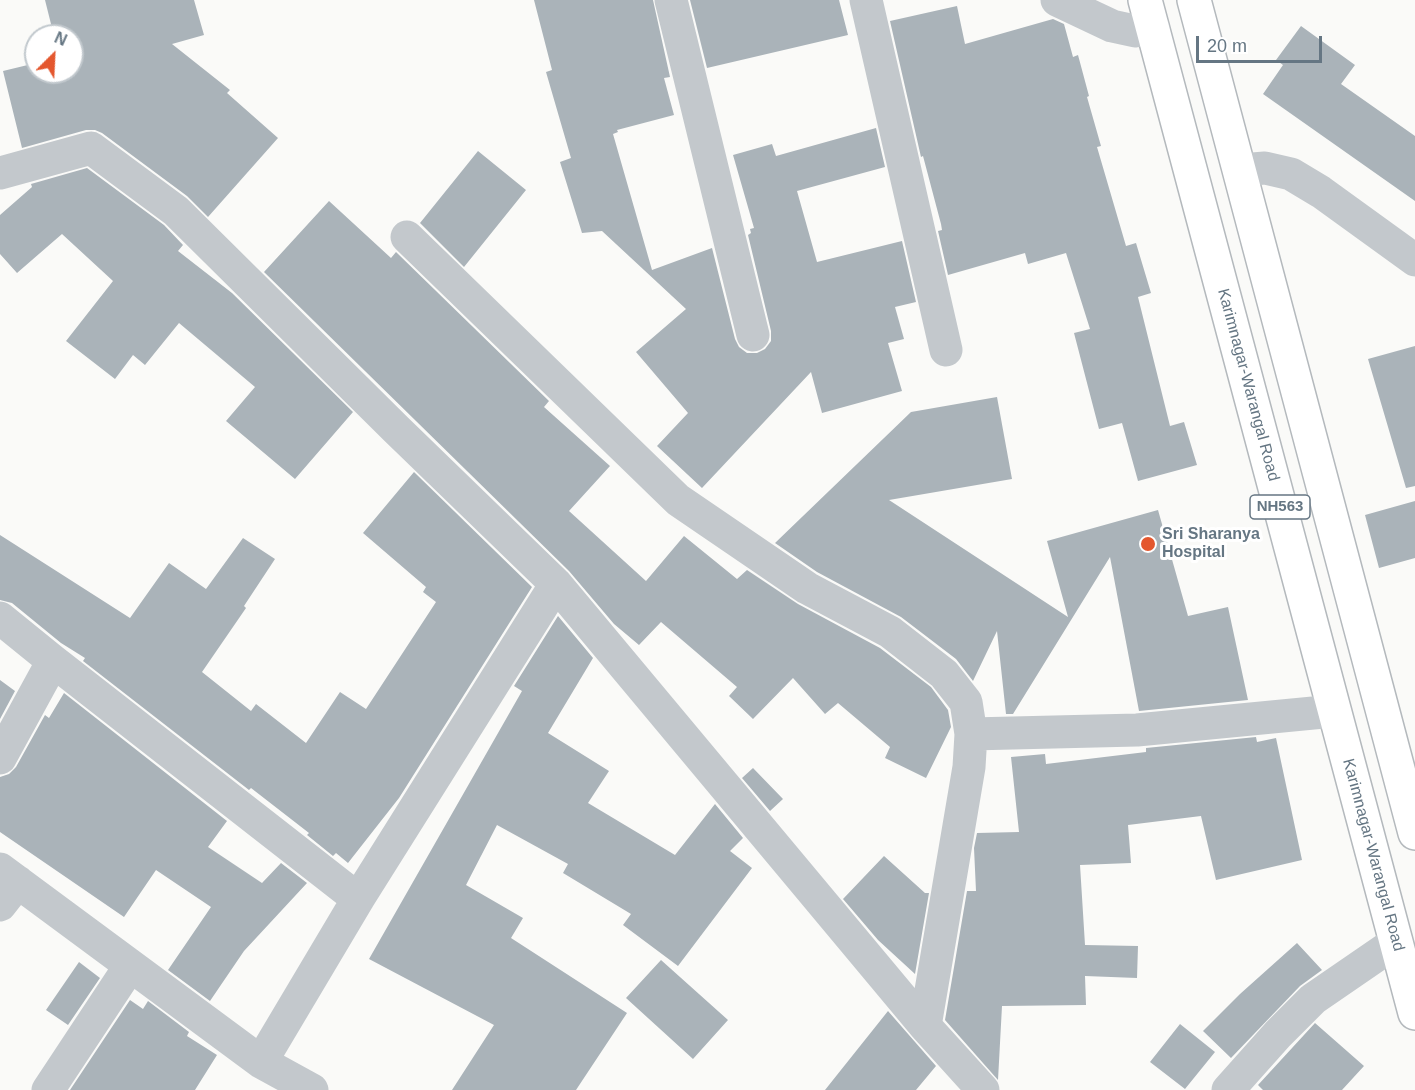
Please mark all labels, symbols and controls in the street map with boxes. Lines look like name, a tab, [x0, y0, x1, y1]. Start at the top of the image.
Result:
north arrow	[24, 24, 84, 84]
scale bar	[1199, 24, 1325, 62]
text: N	[52, 29, 69, 49]
text: 20 m	[1207, 36, 1247, 56]
street label: Karimnagar-Warangal Road	[1213, 287, 1283, 483]
road number: NH563	[1250, 495, 1310, 519]
place label: Sri Sharanya Hospital	[1162, 525, 1260, 563]
marker: Sri Sharanya Hospital	[1139, 535, 1157, 553]
street label: Karimnagar-Warangal Road	[1338, 757, 1408, 953]

